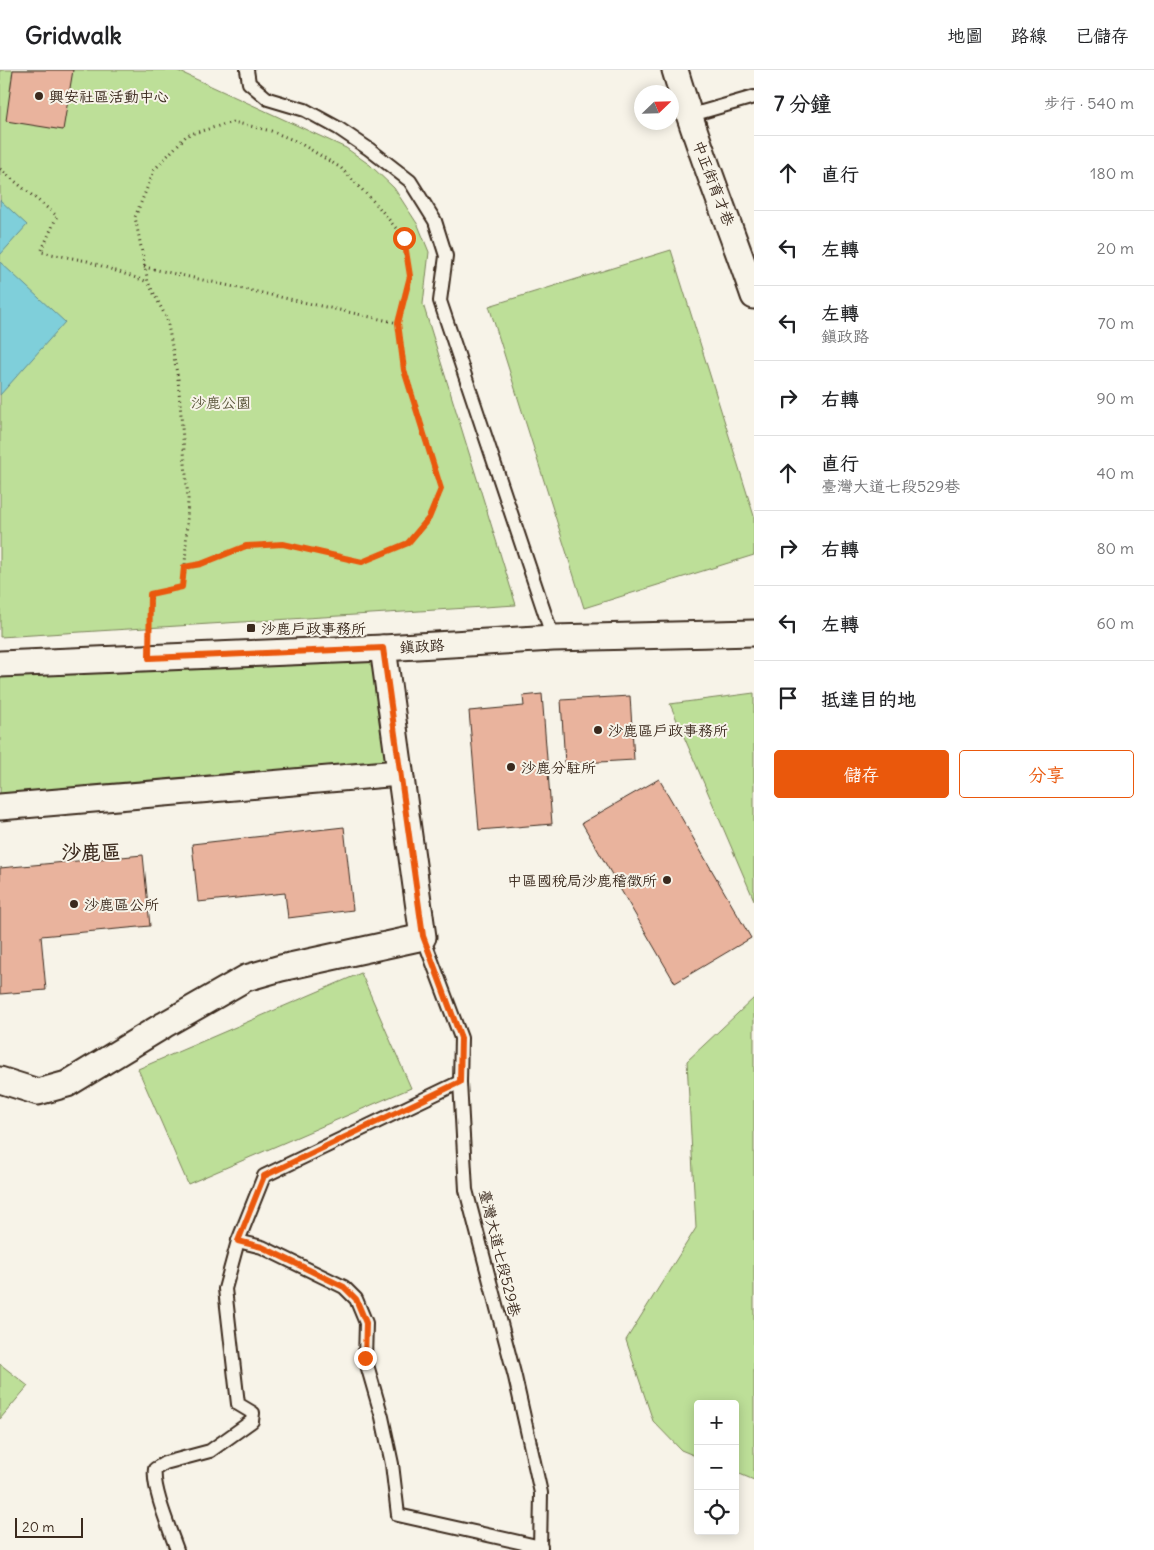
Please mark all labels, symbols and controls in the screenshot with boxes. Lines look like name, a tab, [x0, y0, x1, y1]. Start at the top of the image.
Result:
text: Gridwalk	[25, 20, 122, 50]
text: 地圖	[947, 24, 983, 47]
text: 路線	[1011, 24, 1047, 47]
text: 已儲存	[1075, 24, 1129, 47]
north arrow	[634, 85, 679, 130]
place label: 興安社區活動中心	[49, 87, 169, 106]
marker: 興安社區活動中心	[33, 90, 45, 102]
text: 7 分鐘	[774, 90, 831, 117]
text: 步行 · 540 m	[1044, 93, 1134, 113]
street label: 中正街育才巷	[689, 138, 739, 228]
icon: ahead	[774, 159, 802, 187]
text: 直行	[821, 162, 859, 186]
text: 180 m	[1090, 163, 1134, 183]
route start	[393, 227, 416, 250]
icon: left	[774, 234, 802, 262]
text: 左轉	[821, 237, 859, 261]
text: 20 m	[1097, 238, 1134, 258]
text: 左轉	[821, 301, 859, 325]
icon: left	[774, 309, 802, 337]
text: 70 m	[1098, 313, 1134, 333]
text: 鎮政路	[821, 326, 869, 346]
icon: right	[774, 384, 802, 412]
text: 右轉	[821, 387, 859, 411]
text: 90 m	[1096, 388, 1134, 408]
park label: 沙鹿公園	[191, 393, 251, 412]
text: 直行	[821, 451, 859, 475]
icon: ahead	[774, 459, 802, 487]
text: 40 m	[1096, 463, 1134, 483]
text: 臺灣大道七段529巷	[821, 476, 960, 496]
icon: right	[774, 534, 802, 562]
text: 右轉	[821, 537, 859, 561]
text: 80 m	[1096, 538, 1134, 558]
icon: left	[774, 609, 802, 637]
text: 左轉	[821, 612, 859, 636]
text: 60 m	[1096, 613, 1134, 633]
place label: 沙鹿戶政事務所	[261, 619, 366, 638]
marker: 沙鹿戶政事務所	[245, 622, 257, 634]
street label: 鎮政路	[399, 635, 445, 657]
icon: arrive	[774, 684, 802, 712]
text: 抵達目的地	[821, 687, 916, 711]
place label: 沙鹿區戶政事務所	[608, 721, 728, 740]
marker: 沙鹿區戶政事務所	[592, 724, 604, 736]
button: 儲存	[774, 750, 949, 798]
button: 分享	[959, 750, 1134, 798]
place label: 沙鹿分駐所	[521, 758, 596, 777]
marker: 沙鹿分駐所	[505, 761, 517, 773]
district label: 沙鹿區	[61, 839, 121, 864]
place label: 中區國稅局沙鹿稽徵所	[507, 871, 657, 890]
marker: 中區國稅局沙鹿稽徵所	[661, 874, 673, 886]
place label: 沙鹿區公所	[84, 895, 159, 914]
marker: 沙鹿區公所	[68, 898, 80, 910]
street label: 臺灣大道七段529巷	[475, 1187, 525, 1319]
route end	[354, 1347, 377, 1370]
map controls	[694, 1400, 739, 1535]
button: +	[694, 1400, 739, 1445]
button: −	[694, 1445, 739, 1490]
button: locate	[694, 1490, 739, 1535]
scale bar	[15, 1515, 82, 1538]
text: 20 m	[22, 1518, 55, 1536]

